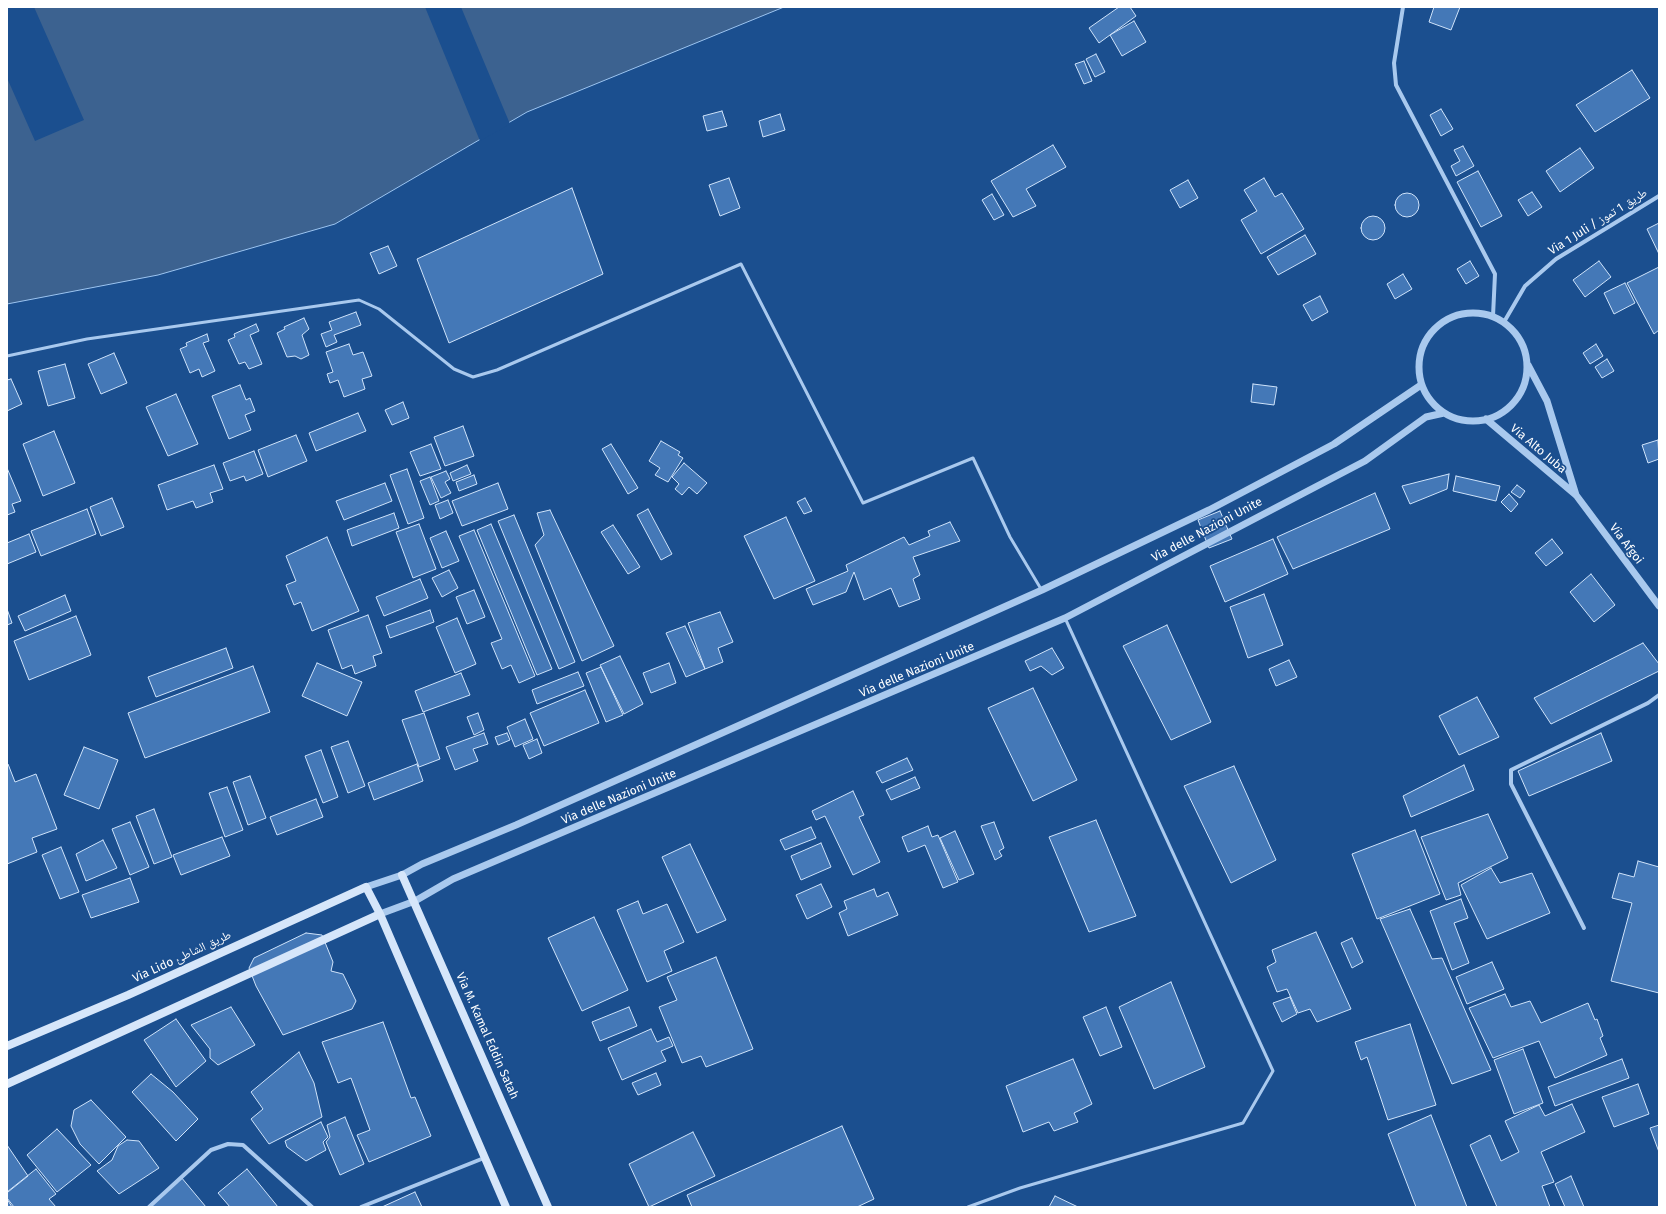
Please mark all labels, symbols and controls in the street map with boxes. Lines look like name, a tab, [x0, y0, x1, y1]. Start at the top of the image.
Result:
street label: Via 1 Juli / طريق 1 تموز	[1546, 186, 1650, 258]
street label: Via Alto Juba	[1507, 421, 1569, 477]
street label: Via delle Nazioni Unite	[1149, 495, 1265, 565]
street label: Via Afgoi	[1606, 521, 1646, 567]
street label: Via delle Nazioni Unite	[857, 639, 977, 701]
street label: Via delle Nazioni Unite	[559, 766, 679, 828]
street label: Via Lido طريق الشاطئ	[131, 928, 233, 986]
street label: Via M. Kamal Eddin Satah	[453, 970, 521, 1102]

